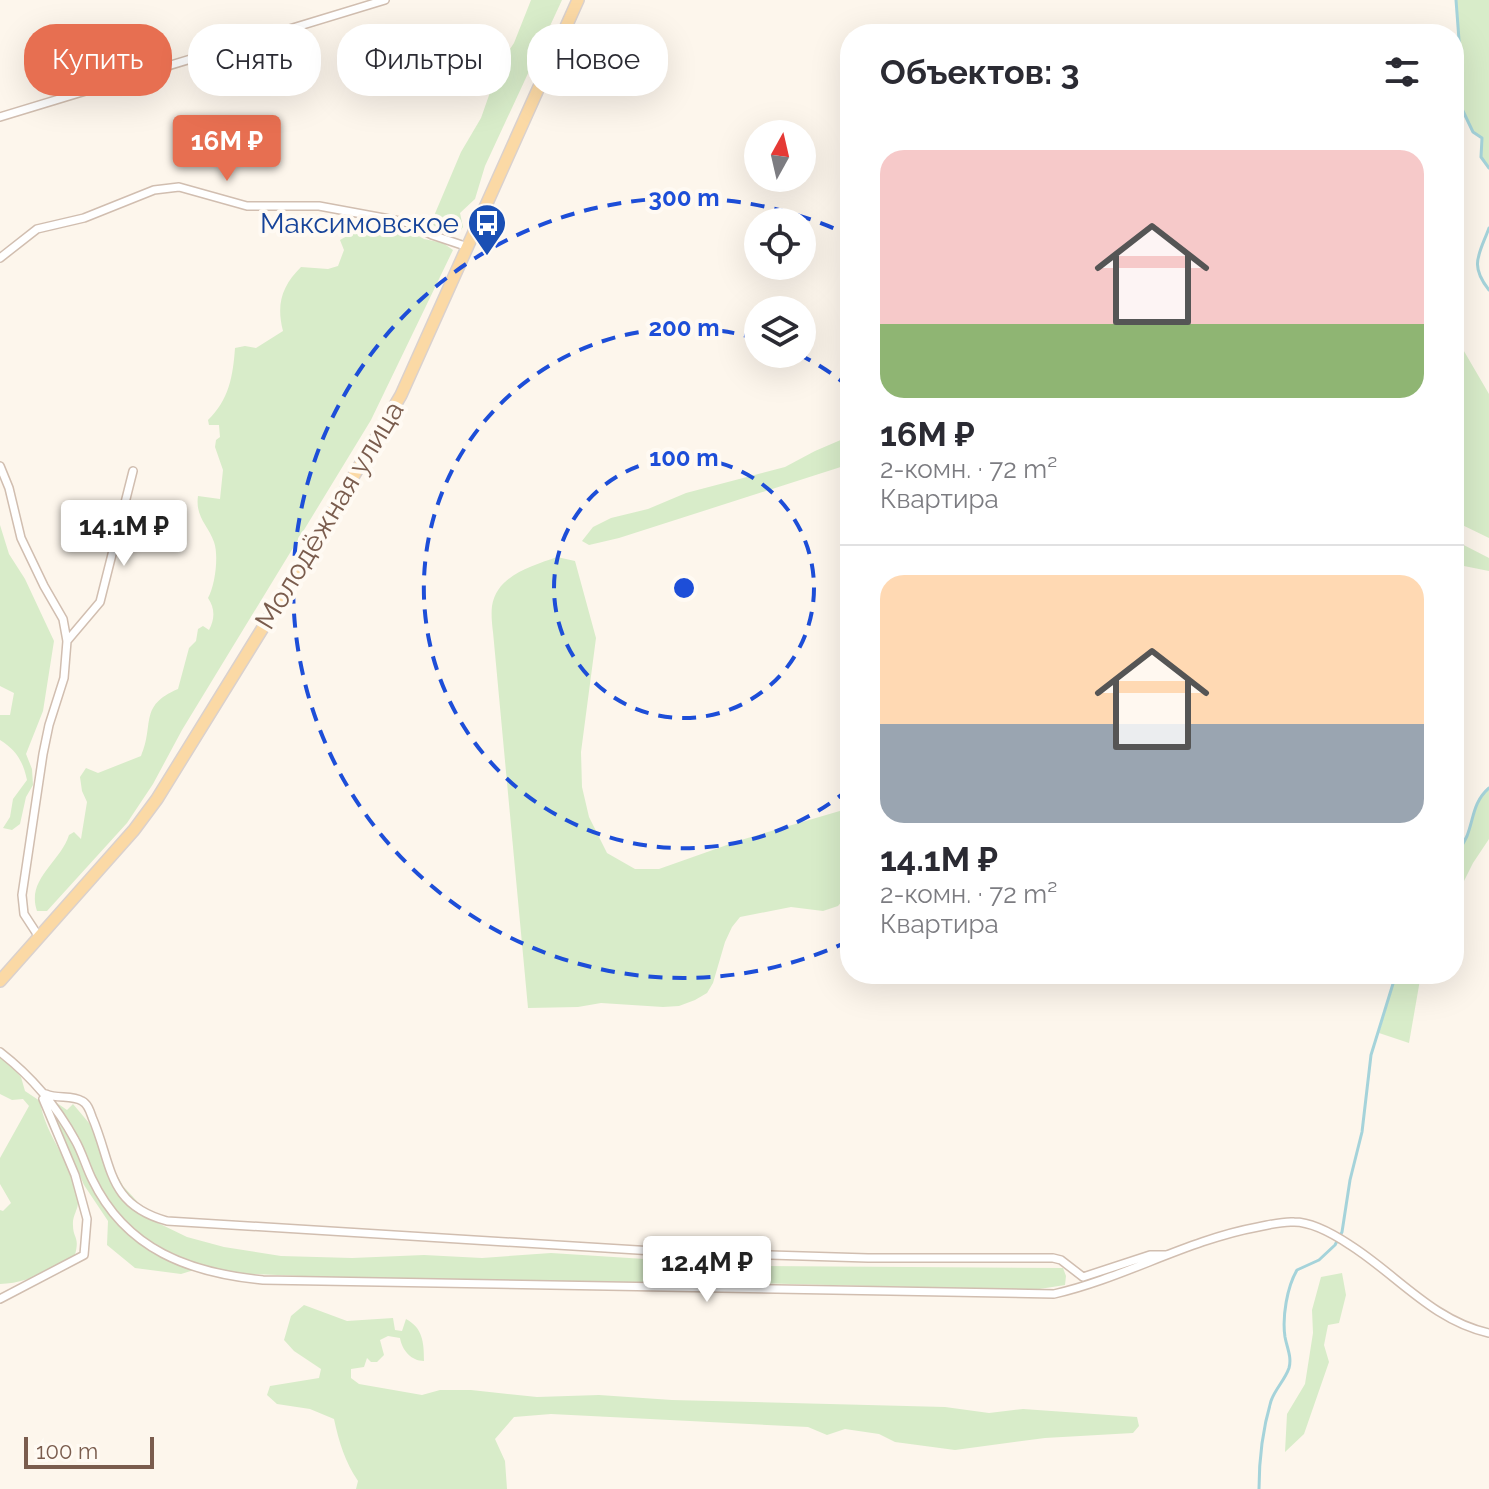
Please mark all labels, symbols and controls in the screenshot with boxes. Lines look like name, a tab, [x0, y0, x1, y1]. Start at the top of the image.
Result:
chip: Купить	[24, 24, 172, 96]
chip: Снять	[188, 24, 321, 96]
chip: Фильтры	[337, 24, 511, 96]
chip: Новое	[527, 24, 668, 96]
icon: filters	[1380, 50, 1424, 94]
text: Объектов: 3	[880, 52, 1079, 92]
pin: 16M ₽	[171, 115, 283, 183]
north arrow	[744, 120, 816, 192]
map controls	[744, 120, 816, 368]
text: 16M ₽	[191, 126, 263, 156]
text: 300 m	[649, 183, 719, 212]
bus stop icon: Максимовское	[466, 202, 508, 257]
icon: home	[1080, 202, 1224, 346]
place label: Максимовское	[260, 207, 459, 240]
button: locate	[744, 208, 816, 280]
button: layers	[744, 296, 816, 368]
text: 200 m	[648, 313, 720, 342]
street label: Молодёжная улица	[248, 395, 411, 635]
text: 16M ₽	[880, 414, 975, 454]
text: 100 m	[649, 443, 719, 472]
text: 2-комн. · 72 m²	[880, 454, 1057, 484]
text: Квартира	[880, 484, 999, 514]
pin: 14.1M ₽	[50, 500, 198, 568]
text: 14.1M ₽	[79, 511, 169, 541]
centre of rings	[670, 574, 698, 602]
icon: home	[1080, 627, 1224, 771]
text: 14.1M ₽	[880, 839, 998, 879]
text: 2-комн. · 72 m²	[880, 879, 1057, 909]
text: Квартира	[880, 909, 999, 939]
pin: 12.4M ₽	[633, 1236, 781, 1304]
text: 12.4M ₽	[661, 1247, 753, 1277]
scale bar	[24, 1433, 154, 1469]
text: 100 m	[36, 1438, 98, 1464]

